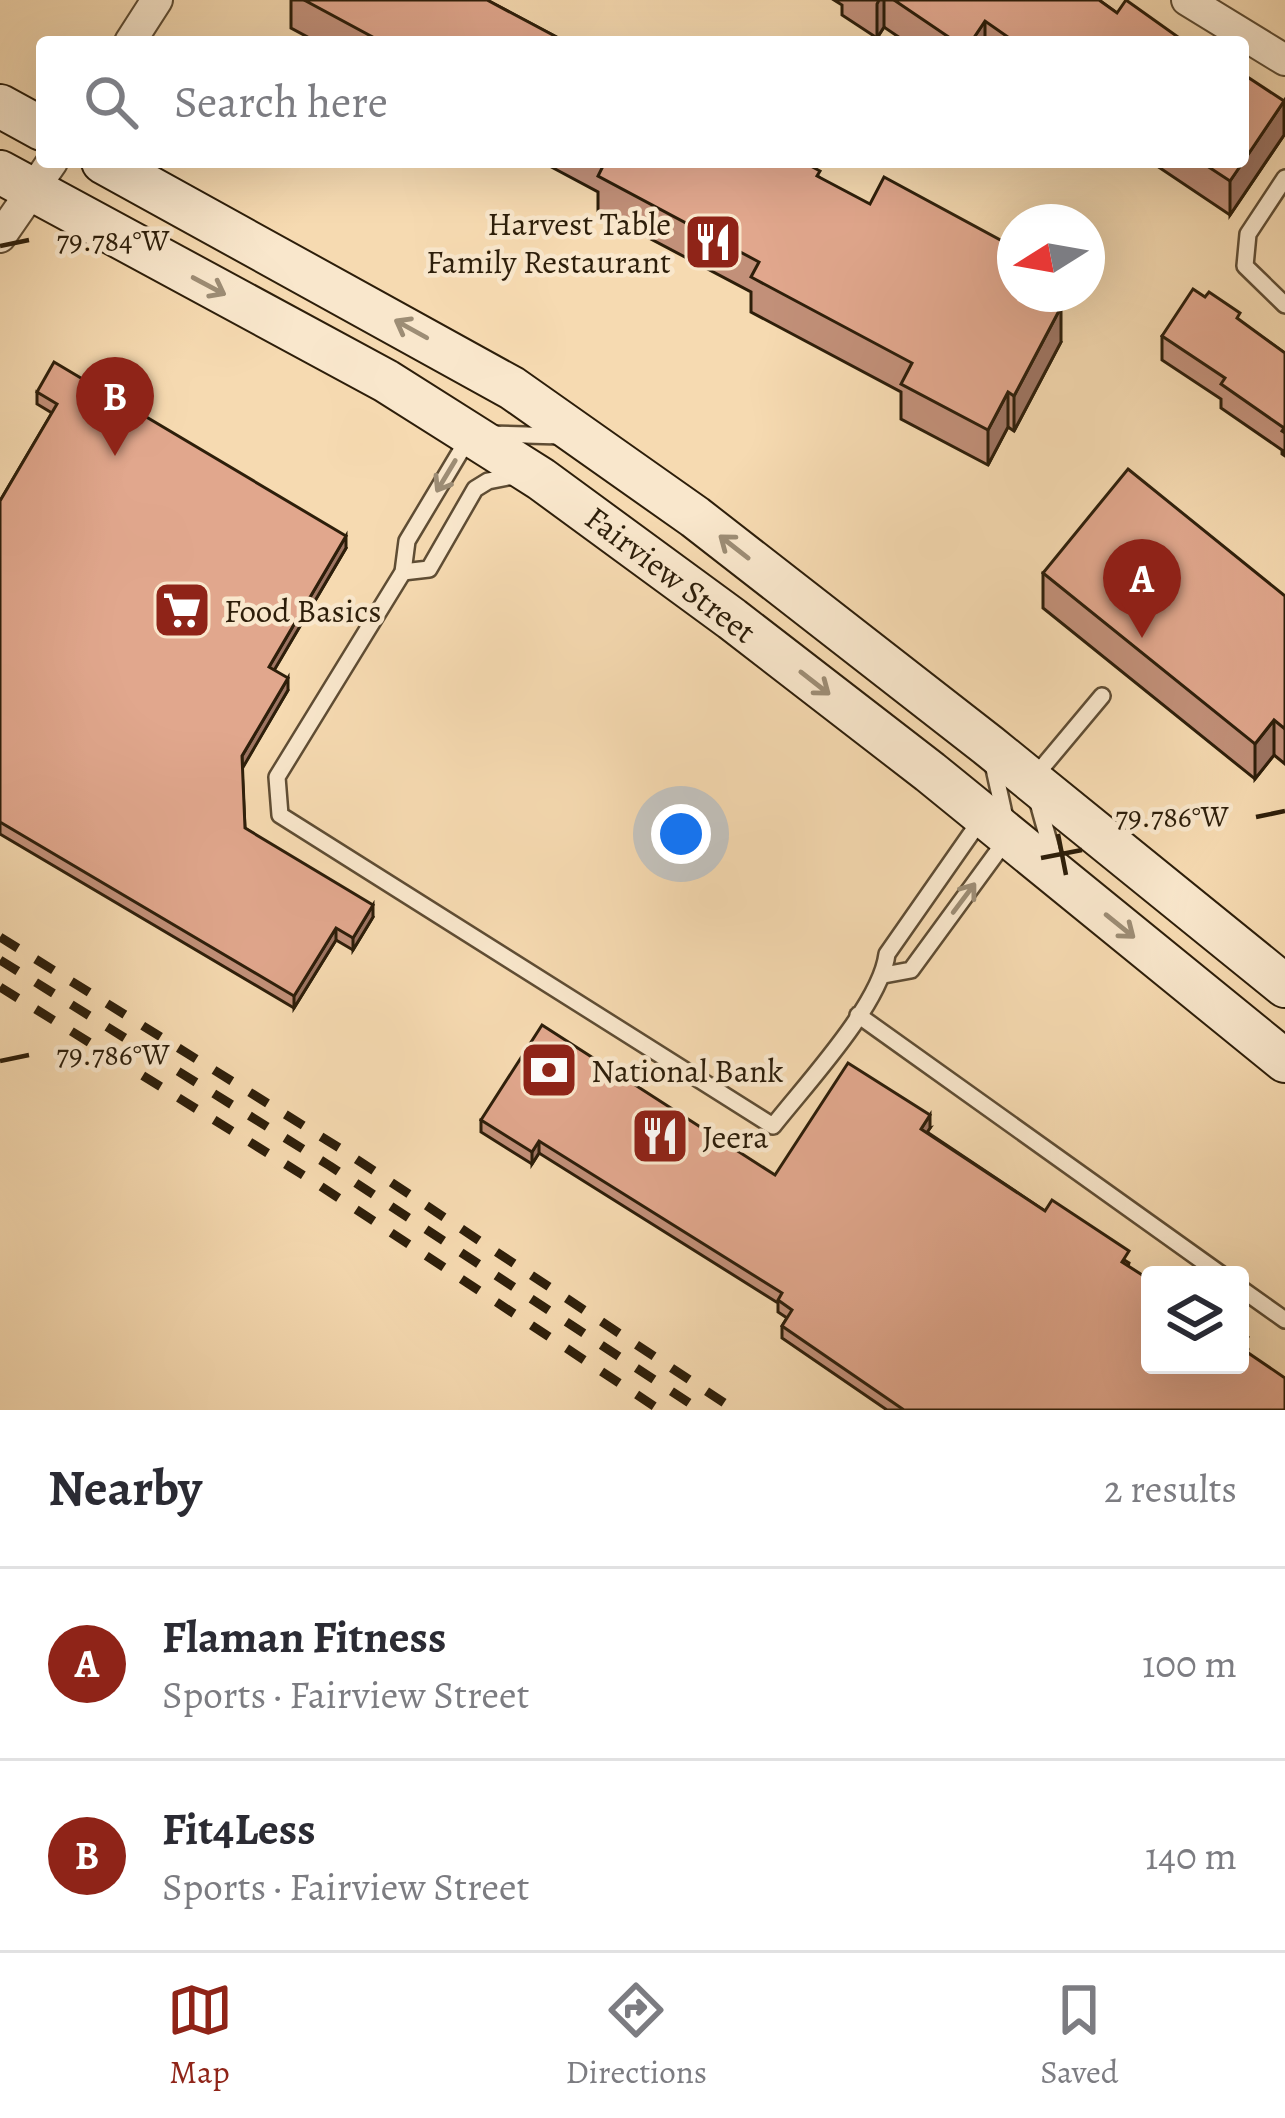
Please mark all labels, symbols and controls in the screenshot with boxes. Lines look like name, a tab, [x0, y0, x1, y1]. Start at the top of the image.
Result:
search box	[36, 36, 1249, 168]
icon: search	[78, 69, 144, 135]
text: Search here	[174, 71, 388, 133]
place label: Harvest Table Family Restaurant	[426, 201, 671, 284]
north arrow	[997, 204, 1105, 312]
restaurant icon: Harvest Table Family Restaurant	[682, 211, 744, 273]
text: 79.784°W	[56, 221, 170, 261]
one-way arrow	[191, 275, 226, 298]
one-way arrow	[394, 317, 429, 340]
pin: B	[76, 357, 154, 456]
one-way arrow	[434, 458, 458, 492]
street label: Fairview Street	[576, 495, 765, 654]
one-way arrow	[718, 534, 750, 561]
pin: A	[1103, 539, 1181, 638]
supermarket icon: Food Basics	[151, 579, 213, 641]
place label: Food Basics	[224, 588, 381, 633]
one-way arrow	[798, 670, 831, 695]
text: 79.786°W	[1115, 797, 1229, 837]
your location	[651, 804, 711, 864]
one-way arrow	[950, 882, 977, 914]
one-way arrow	[1104, 912, 1135, 940]
text: 79.786°W	[56, 1035, 170, 1075]
bank icon: National Bank	[518, 1039, 580, 1101]
place label: National Bank	[591, 1048, 784, 1093]
restaurant icon: Jeera	[629, 1105, 691, 1167]
place label: Jeera	[702, 1114, 769, 1159]
map controls	[1141, 1266, 1249, 1374]
button: layers	[1141, 1266, 1249, 1374]
text: Nearby	[48, 1453, 202, 1523]
text: 2 results	[1104, 1462, 1237, 1515]
text: Flaman Fitness	[162, 1606, 446, 1668]
text: A	[75, 1637, 99, 1690]
text: 100 m	[1142, 1637, 1237, 1690]
text: Sports · Fairview Street	[162, 1668, 529, 1721]
text: Fit4Less	[162, 1798, 316, 1860]
text: B	[75, 1829, 99, 1882]
text: 140 m	[1145, 1829, 1237, 1882]
text: Sports · Fairview Street	[162, 1860, 529, 1913]
tab: Map	[167, 1977, 233, 2094]
tab: Directions	[566, 1977, 707, 2094]
tab: Saved	[1040, 1977, 1118, 2094]

